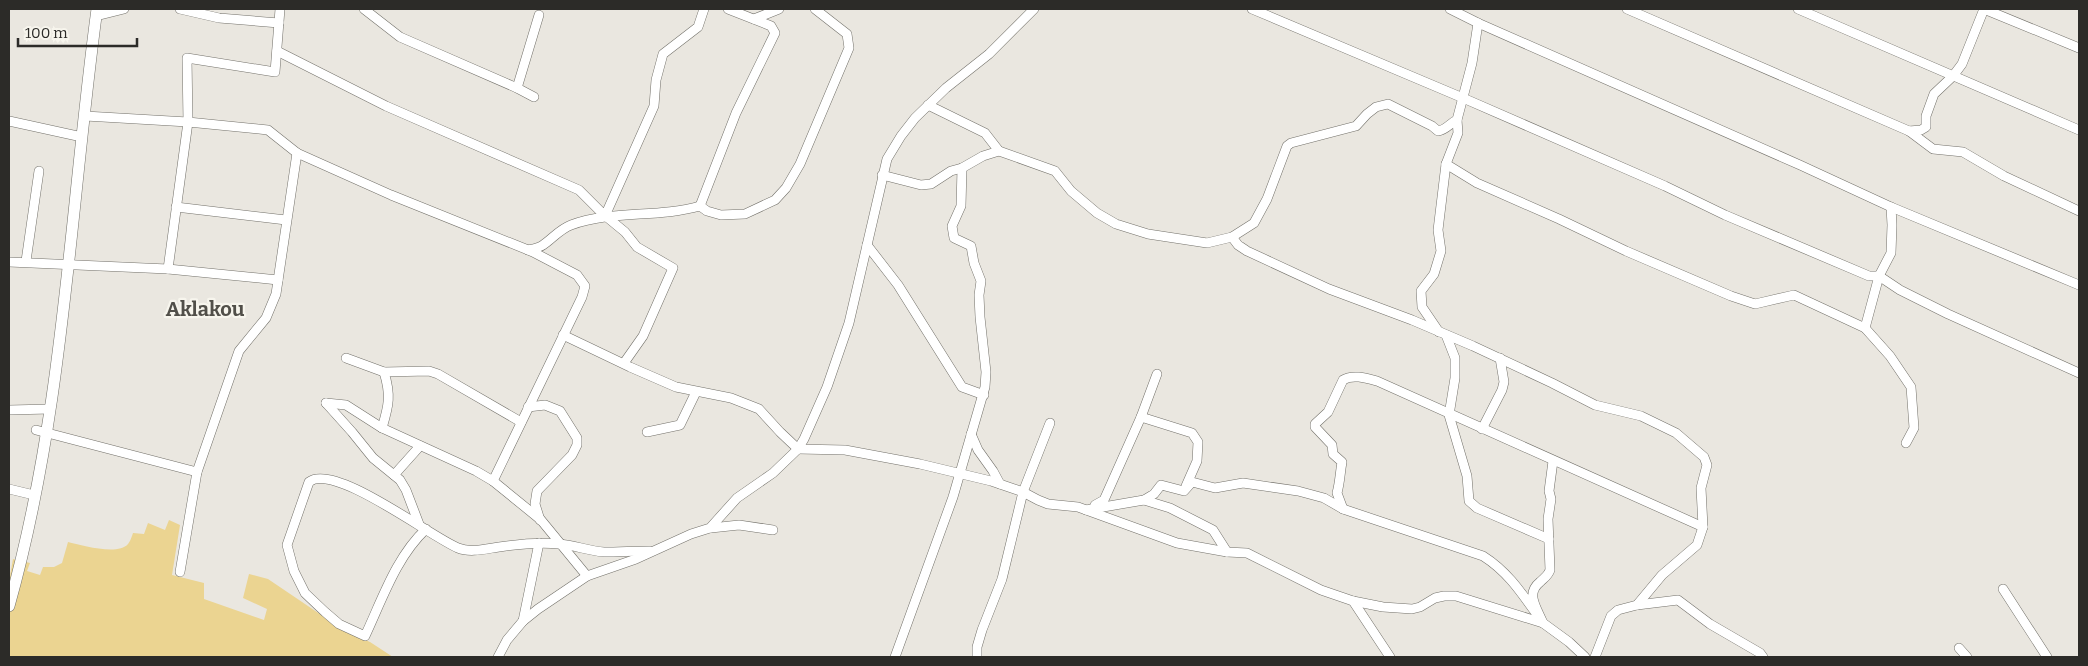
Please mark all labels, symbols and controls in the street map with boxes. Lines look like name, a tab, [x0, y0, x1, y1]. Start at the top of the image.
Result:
scale bar	[18, 15, 136, 47]
text: 100 m	[25, 24, 68, 42]
district label: Aklakou	[166, 297, 245, 321]

